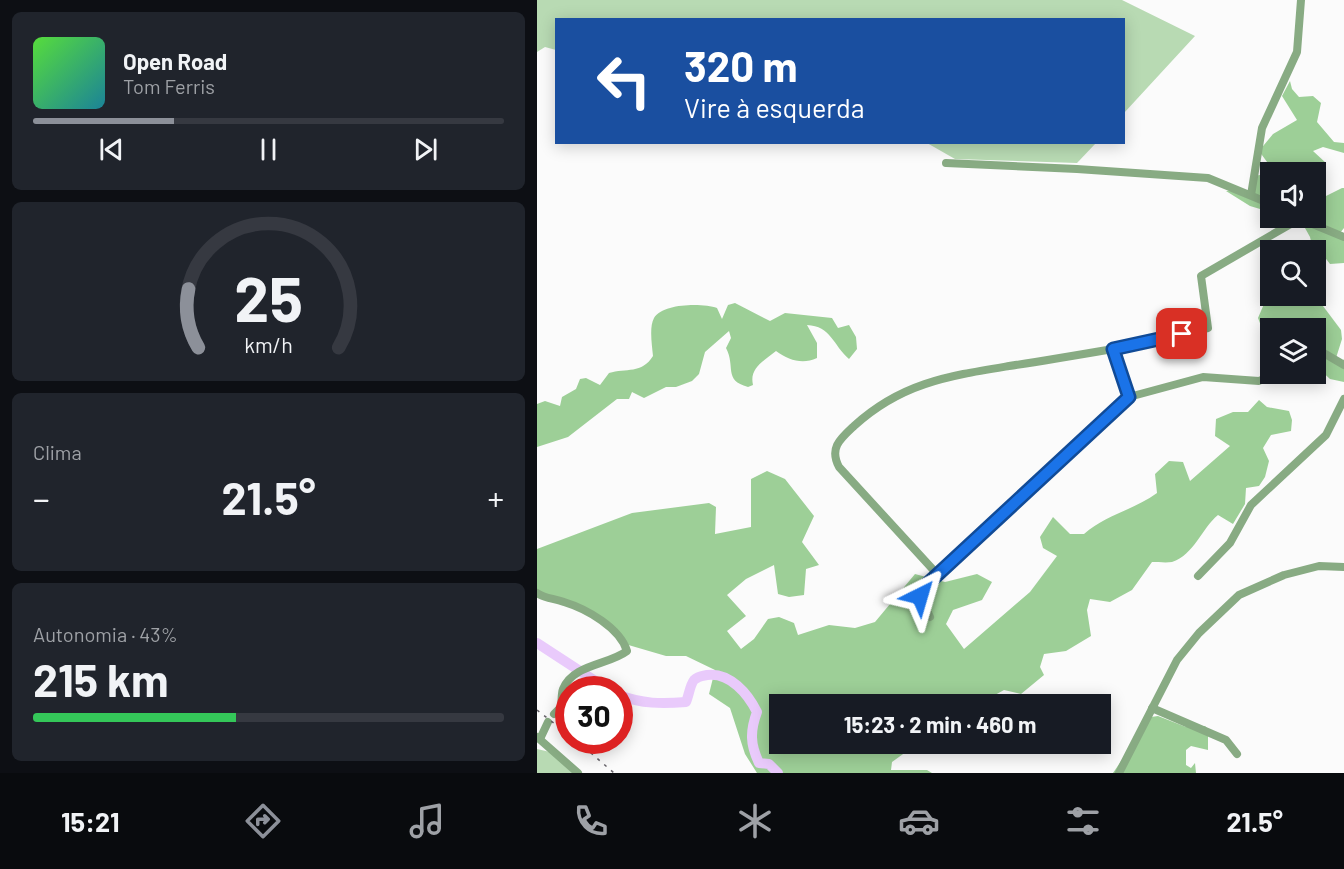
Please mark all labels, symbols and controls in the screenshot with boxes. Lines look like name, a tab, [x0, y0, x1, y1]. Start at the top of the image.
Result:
text: 320 m	[684, 40, 798, 90]
icon: left	[585, 42, 663, 120]
text: Open Road	[123, 48, 227, 74]
text: Tom Ferris	[123, 74, 215, 98]
text: Vire à esquerda	[684, 91, 865, 123]
icon: previous	[95, 133, 128, 166]
icon: pause	[252, 133, 285, 166]
icon: next	[409, 133, 442, 166]
map controls	[1260, 162, 1326, 384]
button: sound	[1260, 162, 1326, 228]
button: search	[1260, 240, 1326, 306]
text: 25	[234, 261, 303, 335]
pin	[1156, 308, 1207, 359]
icon: arrive	[1165, 317, 1198, 350]
button: layers	[1260, 318, 1326, 384]
text: km/h	[244, 333, 293, 358]
text: Clima	[33, 440, 82, 464]
text: 21.5°	[221, 470, 316, 524]
text: −	[33, 478, 50, 518]
text: +	[488, 478, 504, 518]
position arrow	[888, 564, 952, 628]
text: Autonomia · 43%	[33, 622, 178, 646]
text: 215 km	[33, 652, 169, 706]
speed limit sign: 30	[555, 676, 633, 754]
text: 15:23 · 2 min · 460 m	[844, 711, 1036, 737]
icon: directions	[242, 800, 284, 842]
icon: music	[406, 800, 448, 842]
icon: phone	[570, 800, 612, 842]
icon: climate	[734, 800, 776, 842]
icon: car	[898, 800, 940, 842]
icon: filters	[1062, 800, 1104, 842]
text: 15:21	[61, 805, 120, 837]
text: 21.5°	[1226, 805, 1283, 837]

